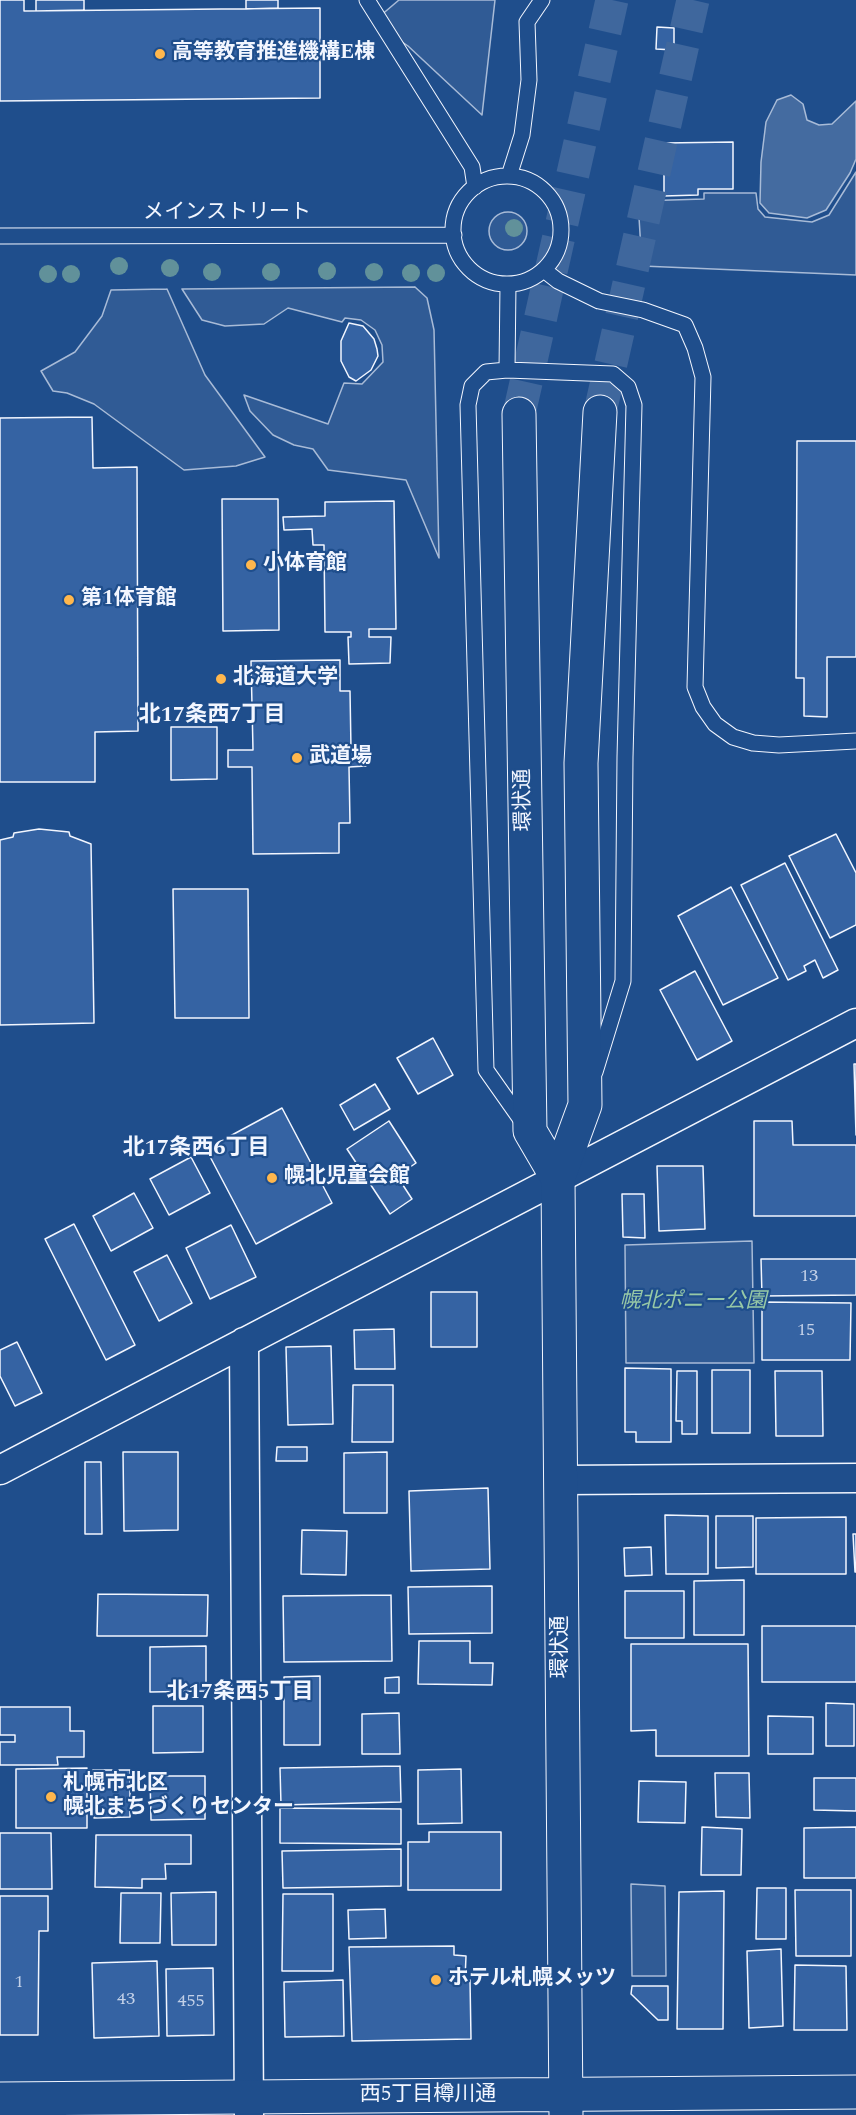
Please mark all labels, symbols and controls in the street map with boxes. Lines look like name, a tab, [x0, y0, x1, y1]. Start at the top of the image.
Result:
place label: 高等教育推進機構E棟	[172, 41, 375, 67]
marker: 高等教育推進機構E棟	[153, 47, 167, 61]
street label: メインストリート	[143, 201, 311, 227]
place label: 小体育館	[263, 552, 347, 578]
marker: 小体育館	[244, 558, 258, 572]
place label: 第1体育館	[81, 587, 177, 613]
marker: 第1体育館	[62, 593, 76, 607]
place label: 北海道大学	[233, 666, 338, 692]
marker: 北海道大学	[214, 672, 228, 686]
district label: 北17条西7丁目	[138, 704, 286, 730]
place label: 武道場	[309, 745, 372, 771]
marker: 武道場	[290, 751, 304, 765]
street label: 環状通	[512, 768, 538, 832]
district label: 北17条西6丁目	[122, 1137, 270, 1163]
place label: 幌北児童会館	[284, 1165, 410, 1191]
marker: 幌北児童会館	[265, 1171, 279, 1185]
house number: 13	[800, 1266, 818, 1288]
park label: 幌北ポニー公園	[620, 1290, 766, 1316]
house number: 15	[797, 1320, 815, 1342]
street label: 環状通	[549, 1616, 575, 1678]
district label: 北17条西5丁目	[166, 1681, 314, 1707]
place label: 札幌市北区 幌北まちづくりセンター	[63, 1772, 294, 1822]
marker: 札幌市北区 幌北まちづくりセンター	[44, 1790, 58, 1804]
place label: ホテル札幌メッツ	[448, 1967, 616, 1993]
house number: 1	[15, 1972, 23, 1994]
marker: ホテル札幌メッツ	[429, 1973, 443, 1987]
house number: 43	[117, 1989, 135, 2011]
house number: 455	[178, 1991, 204, 2013]
street label: 西5丁目樽川通	[360, 2083, 496, 2109]

